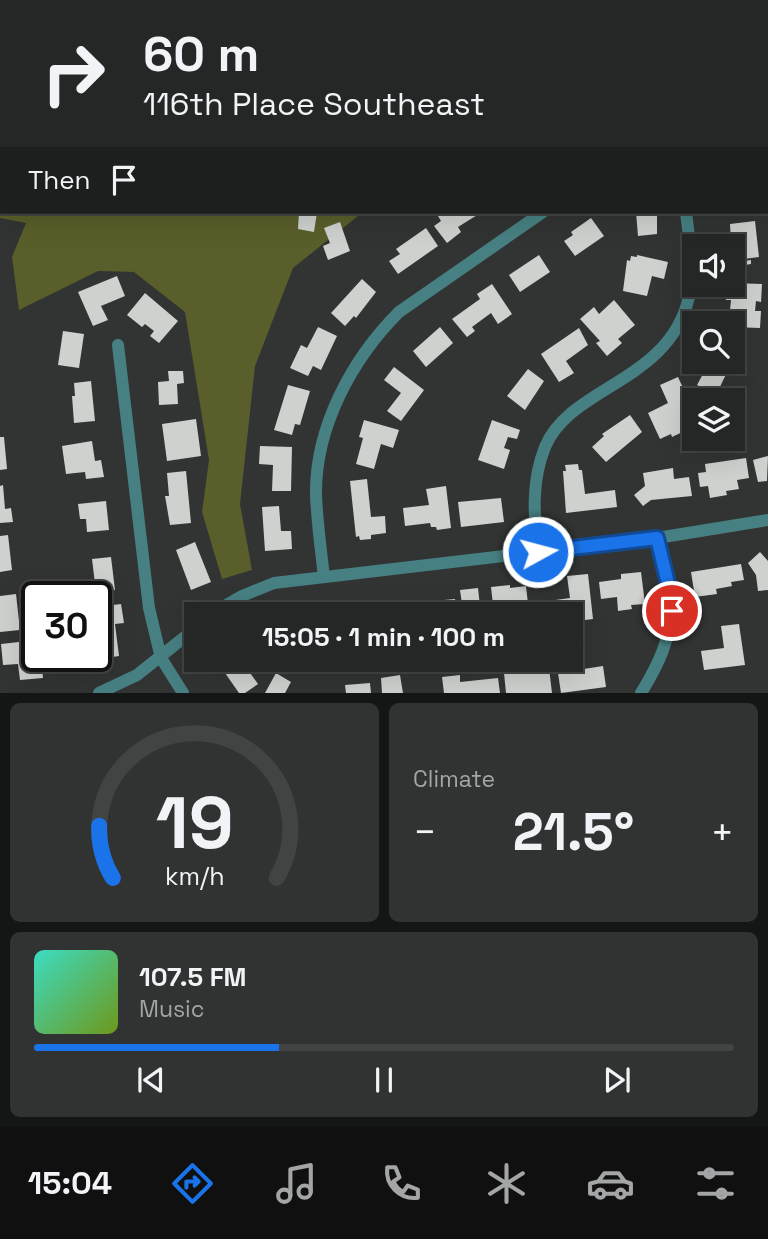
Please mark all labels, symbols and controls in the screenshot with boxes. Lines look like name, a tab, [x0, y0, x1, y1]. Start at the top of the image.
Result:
text: 60 m	[143, 23, 259, 85]
icon: right	[28, 28, 119, 119]
text: 116th Place Southeast	[143, 84, 485, 124]
icon: arrive	[105, 161, 143, 199]
text: Then	[28, 163, 91, 197]
map controls	[682, 234, 745, 451]
button: sound	[682, 234, 745, 297]
button: search	[682, 311, 745, 374]
button: layers	[682, 388, 745, 451]
position arrow	[501, 515, 575, 589]
speed limit sign: 30	[21, 581, 112, 672]
pin	[642, 581, 702, 641]
icon: arrive	[653, 592, 691, 630]
text: 15:05 · 1 min · 100 m	[262, 620, 505, 654]
text: Climate	[413, 764, 495, 794]
text: 19	[156, 777, 233, 870]
text: 21.5°	[513, 799, 634, 865]
text: −	[413, 808, 437, 856]
text: +	[710, 808, 734, 856]
text: km/h	[165, 860, 224, 892]
text: 107.5 FM	[139, 960, 246, 994]
text: Music	[139, 994, 204, 1024]
icon: previous	[132, 1061, 170, 1099]
icon: pause	[365, 1061, 403, 1099]
icon: next	[598, 1061, 636, 1099]
icon: directions	[168, 1159, 217, 1208]
icon: music	[272, 1159, 321, 1208]
icon: phone	[377, 1159, 426, 1208]
icon: climate	[482, 1159, 531, 1208]
icon: car	[586, 1159, 635, 1208]
icon: filters	[691, 1159, 740, 1208]
text: 15:04	[28, 1163, 112, 1203]

